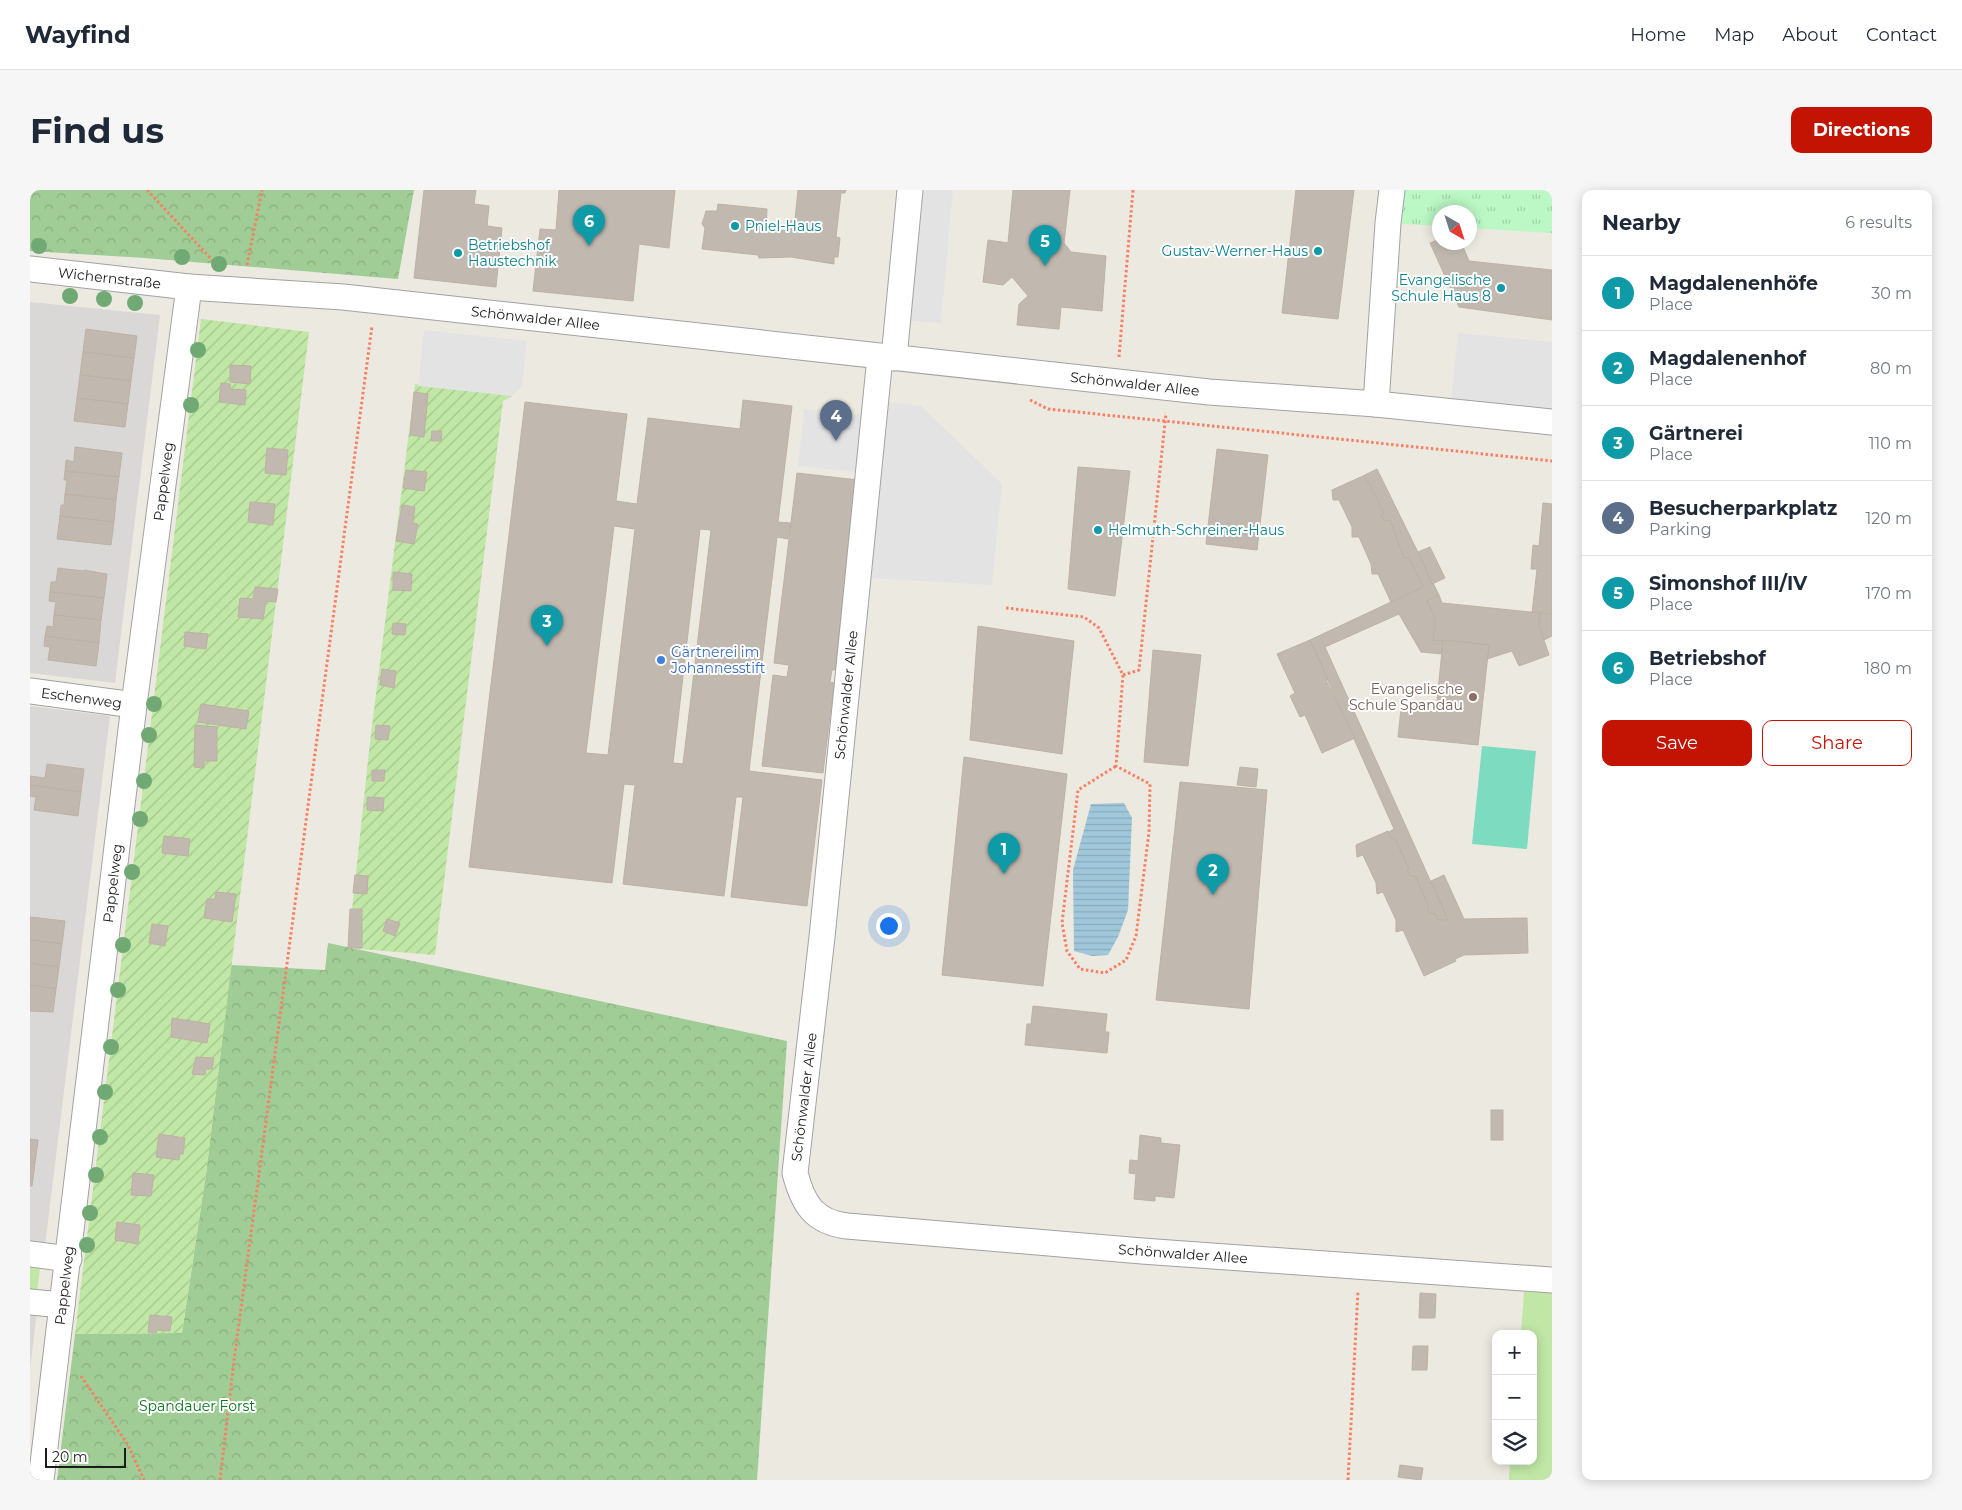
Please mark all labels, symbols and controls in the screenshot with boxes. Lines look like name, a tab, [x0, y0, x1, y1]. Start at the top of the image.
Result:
text: Wayfind	[25, 20, 131, 49]
text: Home	[1630, 24, 1686, 46]
text: Map	[1714, 24, 1754, 46]
text: About	[1782, 24, 1838, 46]
text: Contact	[1866, 24, 1937, 46]
button: Directions	[1791, 107, 1932, 153]
text: Find us	[30, 109, 164, 152]
pin: 6	[573, 205, 605, 246]
north arrow	[1432, 205, 1477, 250]
text: Nearby	[1602, 210, 1681, 235]
text: 6 results	[1845, 213, 1912, 232]
place label: Pniel-Haus	[745, 217, 822, 235]
marker: Pniel-Haus	[729, 220, 741, 232]
pin: 5	[1029, 225, 1061, 266]
place label: Betriebshof Haustechnik	[468, 236, 557, 270]
place label: Gustav-Werner-Haus	[1162, 242, 1308, 260]
marker: Gustav-Werner-Haus	[1312, 245, 1324, 257]
marker: Betriebshof Haustechnik	[452, 247, 464, 259]
street label: Wichernstraße	[57, 263, 162, 293]
place label: Evangelische Schule Haus 8	[1391, 271, 1491, 305]
text: Magdalenenhöfe	[1649, 272, 1818, 295]
marker: Evangelische Schule Haus 8	[1495, 282, 1507, 294]
text: 1	[1615, 284, 1621, 303]
text: 30 m	[1871, 284, 1912, 303]
text: Place	[1649, 295, 1693, 314]
street label: Schönwalder Allee	[470, 302, 601, 334]
text: Magdalenenhof	[1649, 347, 1806, 370]
text: 2	[1613, 359, 1623, 378]
text: 80 m	[1870, 359, 1912, 378]
street label: Schönwalder Allee	[1069, 368, 1200, 400]
text: Place	[1649, 370, 1693, 389]
pin: 4	[820, 400, 852, 441]
text: Gärtnerei	[1649, 422, 1743, 445]
text: 3	[1613, 434, 1623, 453]
text: 110 m	[1869, 434, 1912, 453]
street label: Pappelweg	[149, 441, 178, 522]
text: Place	[1649, 445, 1693, 464]
text: Besucherparkplatz	[1649, 497, 1837, 520]
text: 4	[1612, 509, 1624, 528]
text: 120 m	[1865, 509, 1912, 528]
text: Parking	[1649, 520, 1712, 539]
place label: Helmuth-Schreiner-Haus	[1108, 521, 1284, 539]
marker: Helmuth-Schreiner-Haus	[1092, 524, 1104, 536]
text: Simonshof III/IV	[1649, 572, 1807, 595]
text: 5	[1613, 584, 1623, 603]
text: 170 m	[1865, 584, 1912, 603]
text: Place	[1649, 595, 1693, 614]
pin: 3	[531, 605, 563, 646]
street label: Schönwalder Allee	[830, 630, 862, 760]
place label: Gärtnerei im Johannesstift	[670, 643, 766, 677]
text: Betriebshof	[1649, 647, 1766, 670]
marker: Gärtnerei im Johannesstift	[655, 654, 667, 666]
text: 6	[1613, 659, 1623, 678]
text: 180 m	[1864, 659, 1912, 678]
text: Place	[1649, 670, 1693, 689]
place label: Evangelische Schule Spandau	[1349, 680, 1463, 714]
street label: Eschenweg	[40, 684, 123, 712]
marker: Evangelische Schule Spandau	[1467, 691, 1479, 703]
button: Save	[1602, 720, 1752, 766]
button: Share	[1762, 720, 1912, 766]
pin: 1	[988, 833, 1020, 874]
street label: Pappelweg	[99, 843, 126, 924]
pin: 2	[1197, 854, 1229, 895]
your location	[876, 913, 902, 939]
street label: Schönwalder Allee	[787, 1032, 821, 1162]
street label: Schönwalder Allee	[1117, 1240, 1248, 1267]
street label: Pappelweg	[51, 1245, 78, 1326]
map controls	[1492, 1330, 1537, 1465]
button: +	[1492, 1330, 1537, 1375]
button: −	[1492, 1375, 1537, 1420]
park label: Spandauer Forst	[139, 1397, 255, 1415]
button: layers	[1492, 1420, 1537, 1465]
scale bar	[45, 1445, 126, 1468]
text: 20 m	[52, 1448, 88, 1466]

